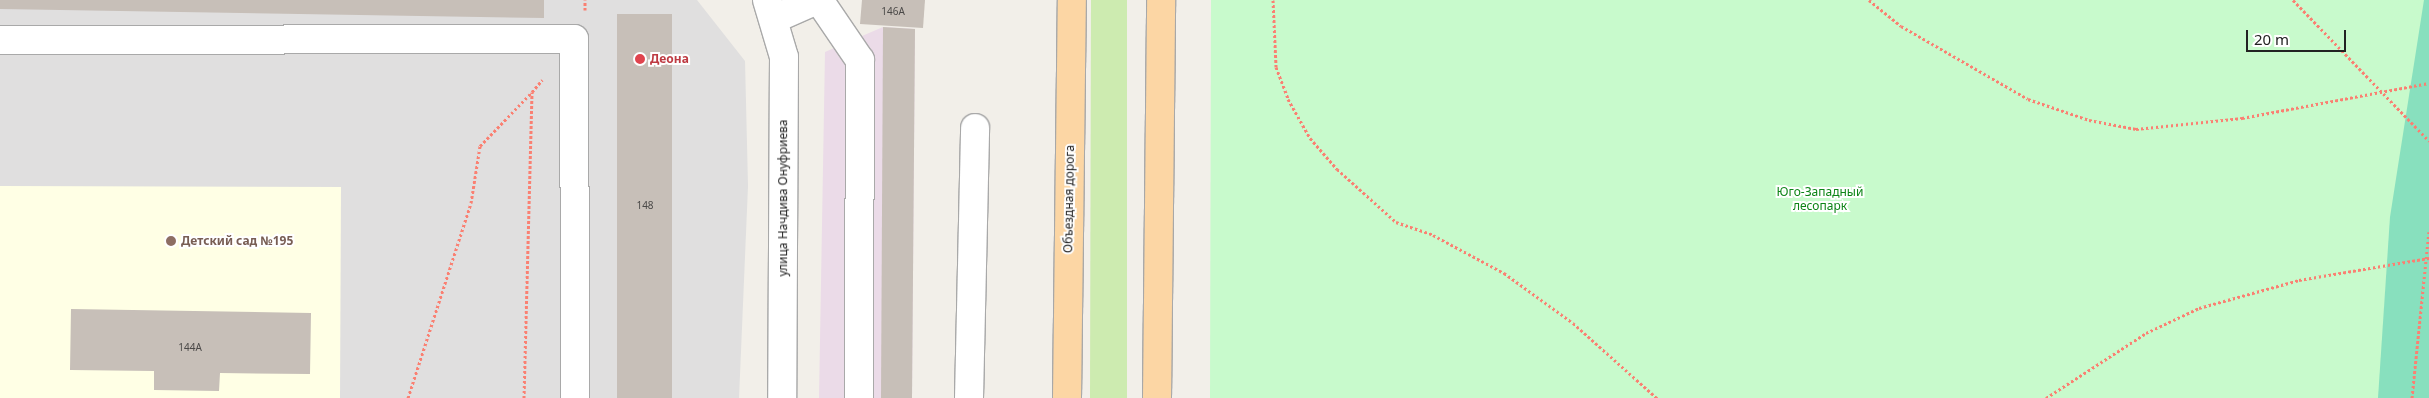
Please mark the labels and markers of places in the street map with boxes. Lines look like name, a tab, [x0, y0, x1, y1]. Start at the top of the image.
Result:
place label: Деона	[650, 52, 689, 66]
marker: Деона	[634, 53, 646, 65]
place label: Детский сад №195	[181, 234, 293, 248]
marker: Детский сад №195	[165, 235, 177, 247]

